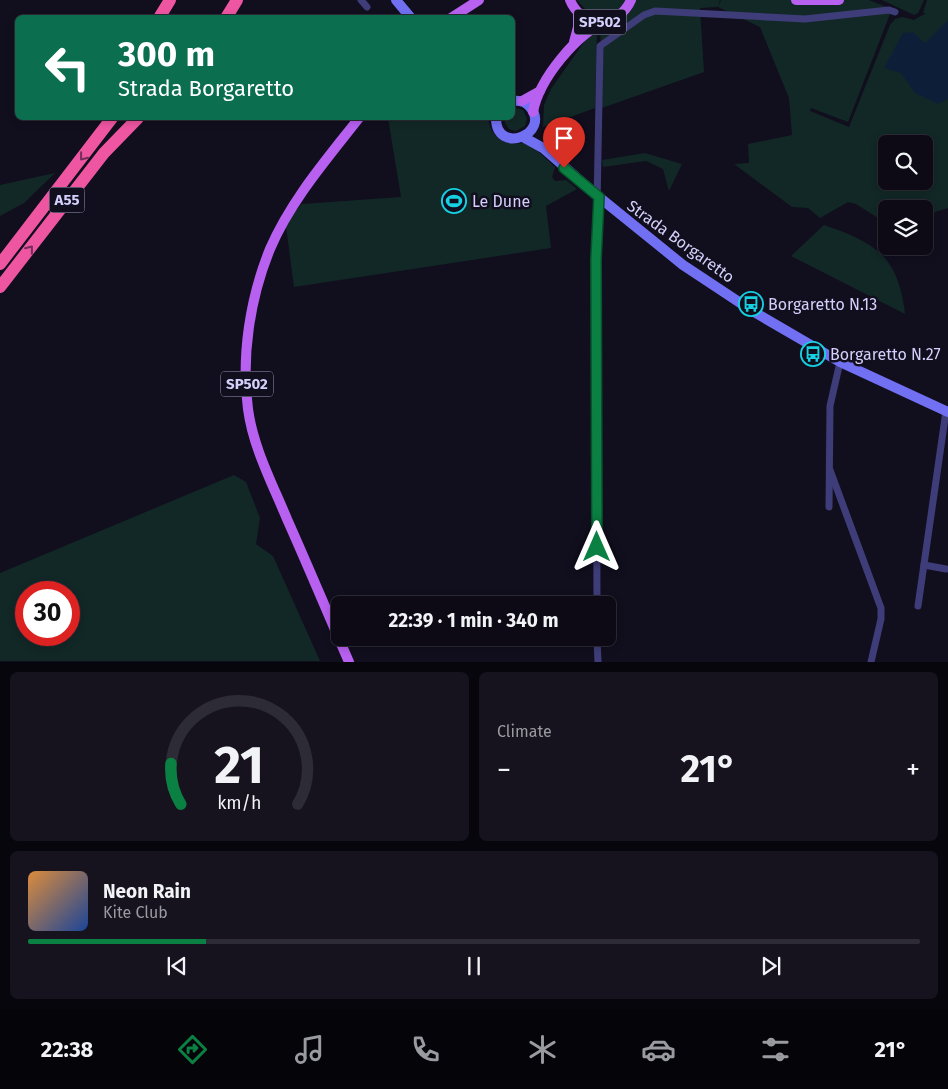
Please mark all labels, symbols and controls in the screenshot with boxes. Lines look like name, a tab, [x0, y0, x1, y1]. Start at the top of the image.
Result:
road number: SP502	[574, 10, 626, 34]
text: 300 m	[118, 33, 215, 75]
icon: left	[35, 35, 100, 100]
text: Strada Borgaretto	[118, 75, 294, 102]
pin	[543, 117, 585, 168]
icon: arrive	[550, 124, 578, 152]
map controls	[878, 135, 933, 255]
button: search	[878, 135, 933, 190]
one-way arrow	[80, 151, 89, 161]
road number: A55	[50, 188, 84, 212]
sports icon: Le Dune	[441, 188, 467, 214]
place label: Le Dune	[472, 192, 530, 211]
street label: Strada Borgaretto	[623, 196, 738, 287]
button: layers	[878, 200, 933, 255]
one-way arrow	[24, 246, 32, 255]
bus stop icon: Borgaretto N.13	[738, 291, 764, 317]
place label: Borgaretto N.13	[768, 295, 877, 314]
bus stop icon: Borgaretto N.27	[800, 341, 826, 367]
place label: Borgaretto N.27	[830, 345, 941, 364]
road number: SP502	[221, 372, 273, 396]
position arrow	[570, 520, 622, 572]
speed limit sign: 30	[15, 581, 80, 646]
text: 22:39 · 1 min · 340 m	[389, 609, 558, 632]
text: Climate	[497, 722, 552, 741]
text: 21	[215, 734, 264, 797]
text: 21°	[680, 746, 737, 792]
text: −	[497, 753, 511, 786]
text: +	[906, 753, 920, 786]
text: km/h	[217, 792, 262, 814]
text: Neon Rain	[103, 880, 191, 903]
text: Kite Club	[103, 903, 168, 922]
icon: previous	[163, 952, 191, 980]
icon: pause	[460, 952, 488, 980]
icon: next	[757, 952, 785, 980]
icon: directions	[175, 1032, 210, 1067]
icon: music	[292, 1032, 327, 1067]
icon: phone	[408, 1032, 443, 1067]
icon: climate	[525, 1032, 560, 1067]
icon: car	[641, 1032, 676, 1067]
icon: filters	[758, 1032, 793, 1067]
text: 22:38	[41, 1036, 93, 1063]
text: 21°	[875, 1036, 907, 1063]

